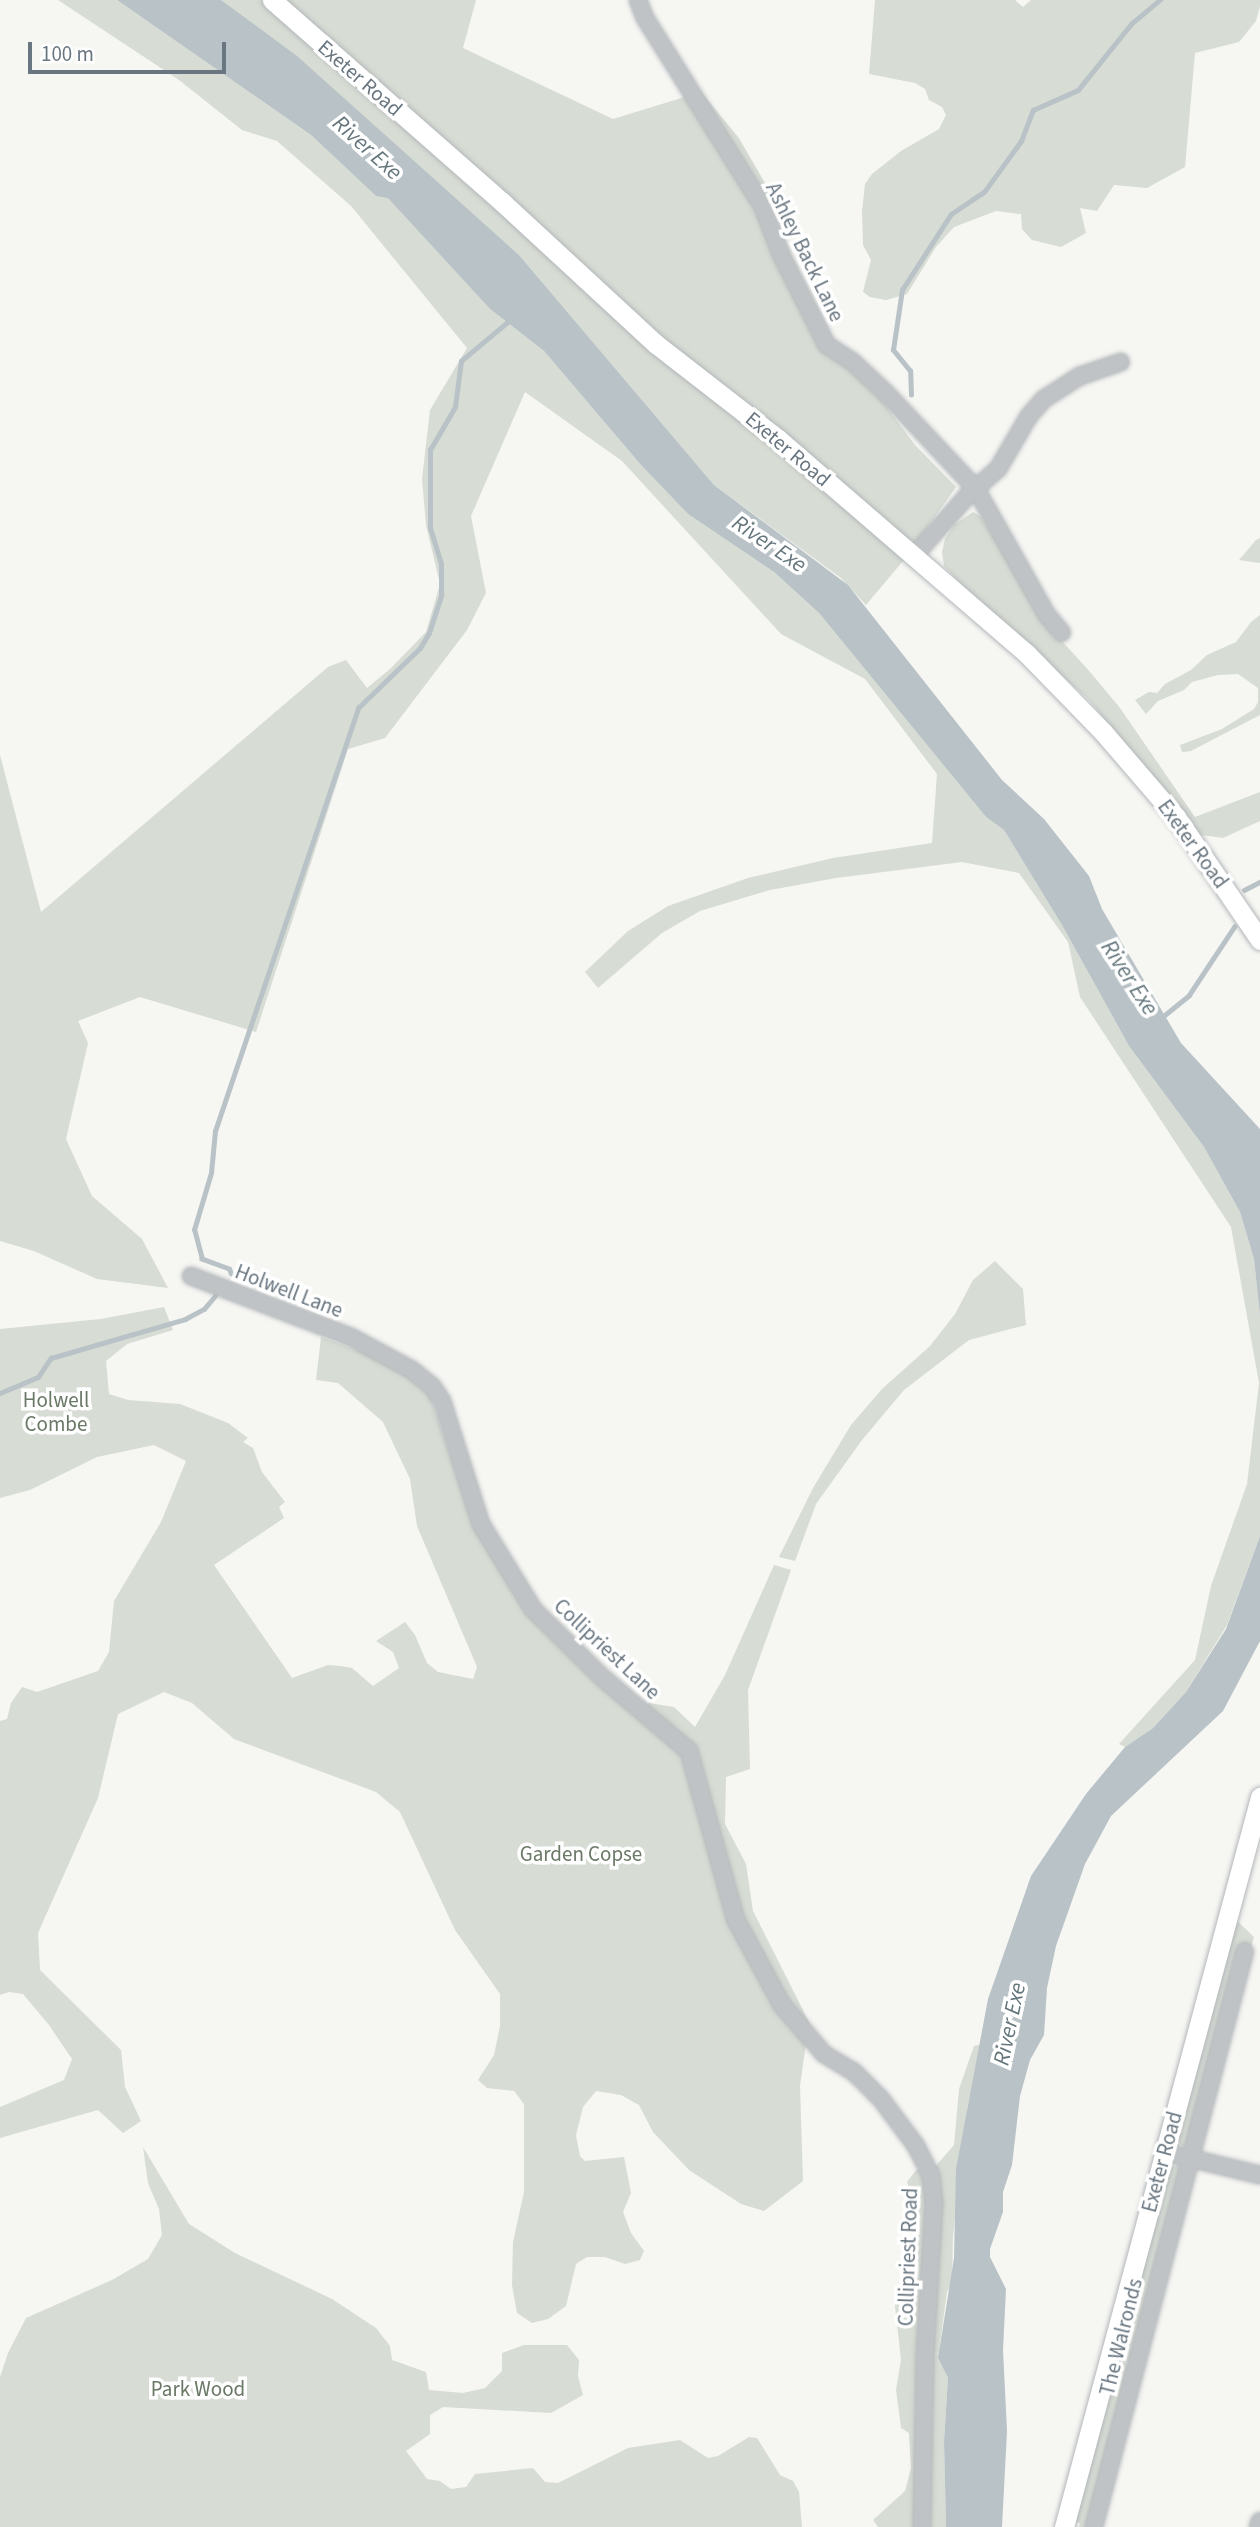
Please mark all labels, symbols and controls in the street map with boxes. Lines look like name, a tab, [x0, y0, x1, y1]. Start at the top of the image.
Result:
scale bar	[32, 28, 229, 72]
street label: Exeter Road	[313, 35, 407, 121]
text: 100 m	[41, 39, 94, 69]
water label: River Exe	[327, 110, 407, 186]
street label: Ashley Back Lane	[760, 178, 850, 326]
street label: Exeter Road	[740, 406, 836, 492]
water label: River Exe	[726, 509, 812, 579]
street label: Exeter Road	[1152, 795, 1234, 893]
water label: River Exe	[1095, 935, 1163, 1021]
street label: Holwell Lane	[232, 1259, 346, 1323]
park label: Holwell Combe	[23, 1387, 89, 1437]
street label: Collipriest Lane	[549, 1593, 665, 1705]
park label: Garden Copse	[520, 1841, 642, 1867]
water label: River Exe	[988, 1980, 1032, 2068]
street label: Exeter Road	[1136, 2109, 1188, 2215]
street label: Collipriest Road	[893, 2187, 923, 2327]
street label: The Walronds	[1094, 2276, 1148, 2398]
park label: Park Wood	[151, 2376, 245, 2402]

